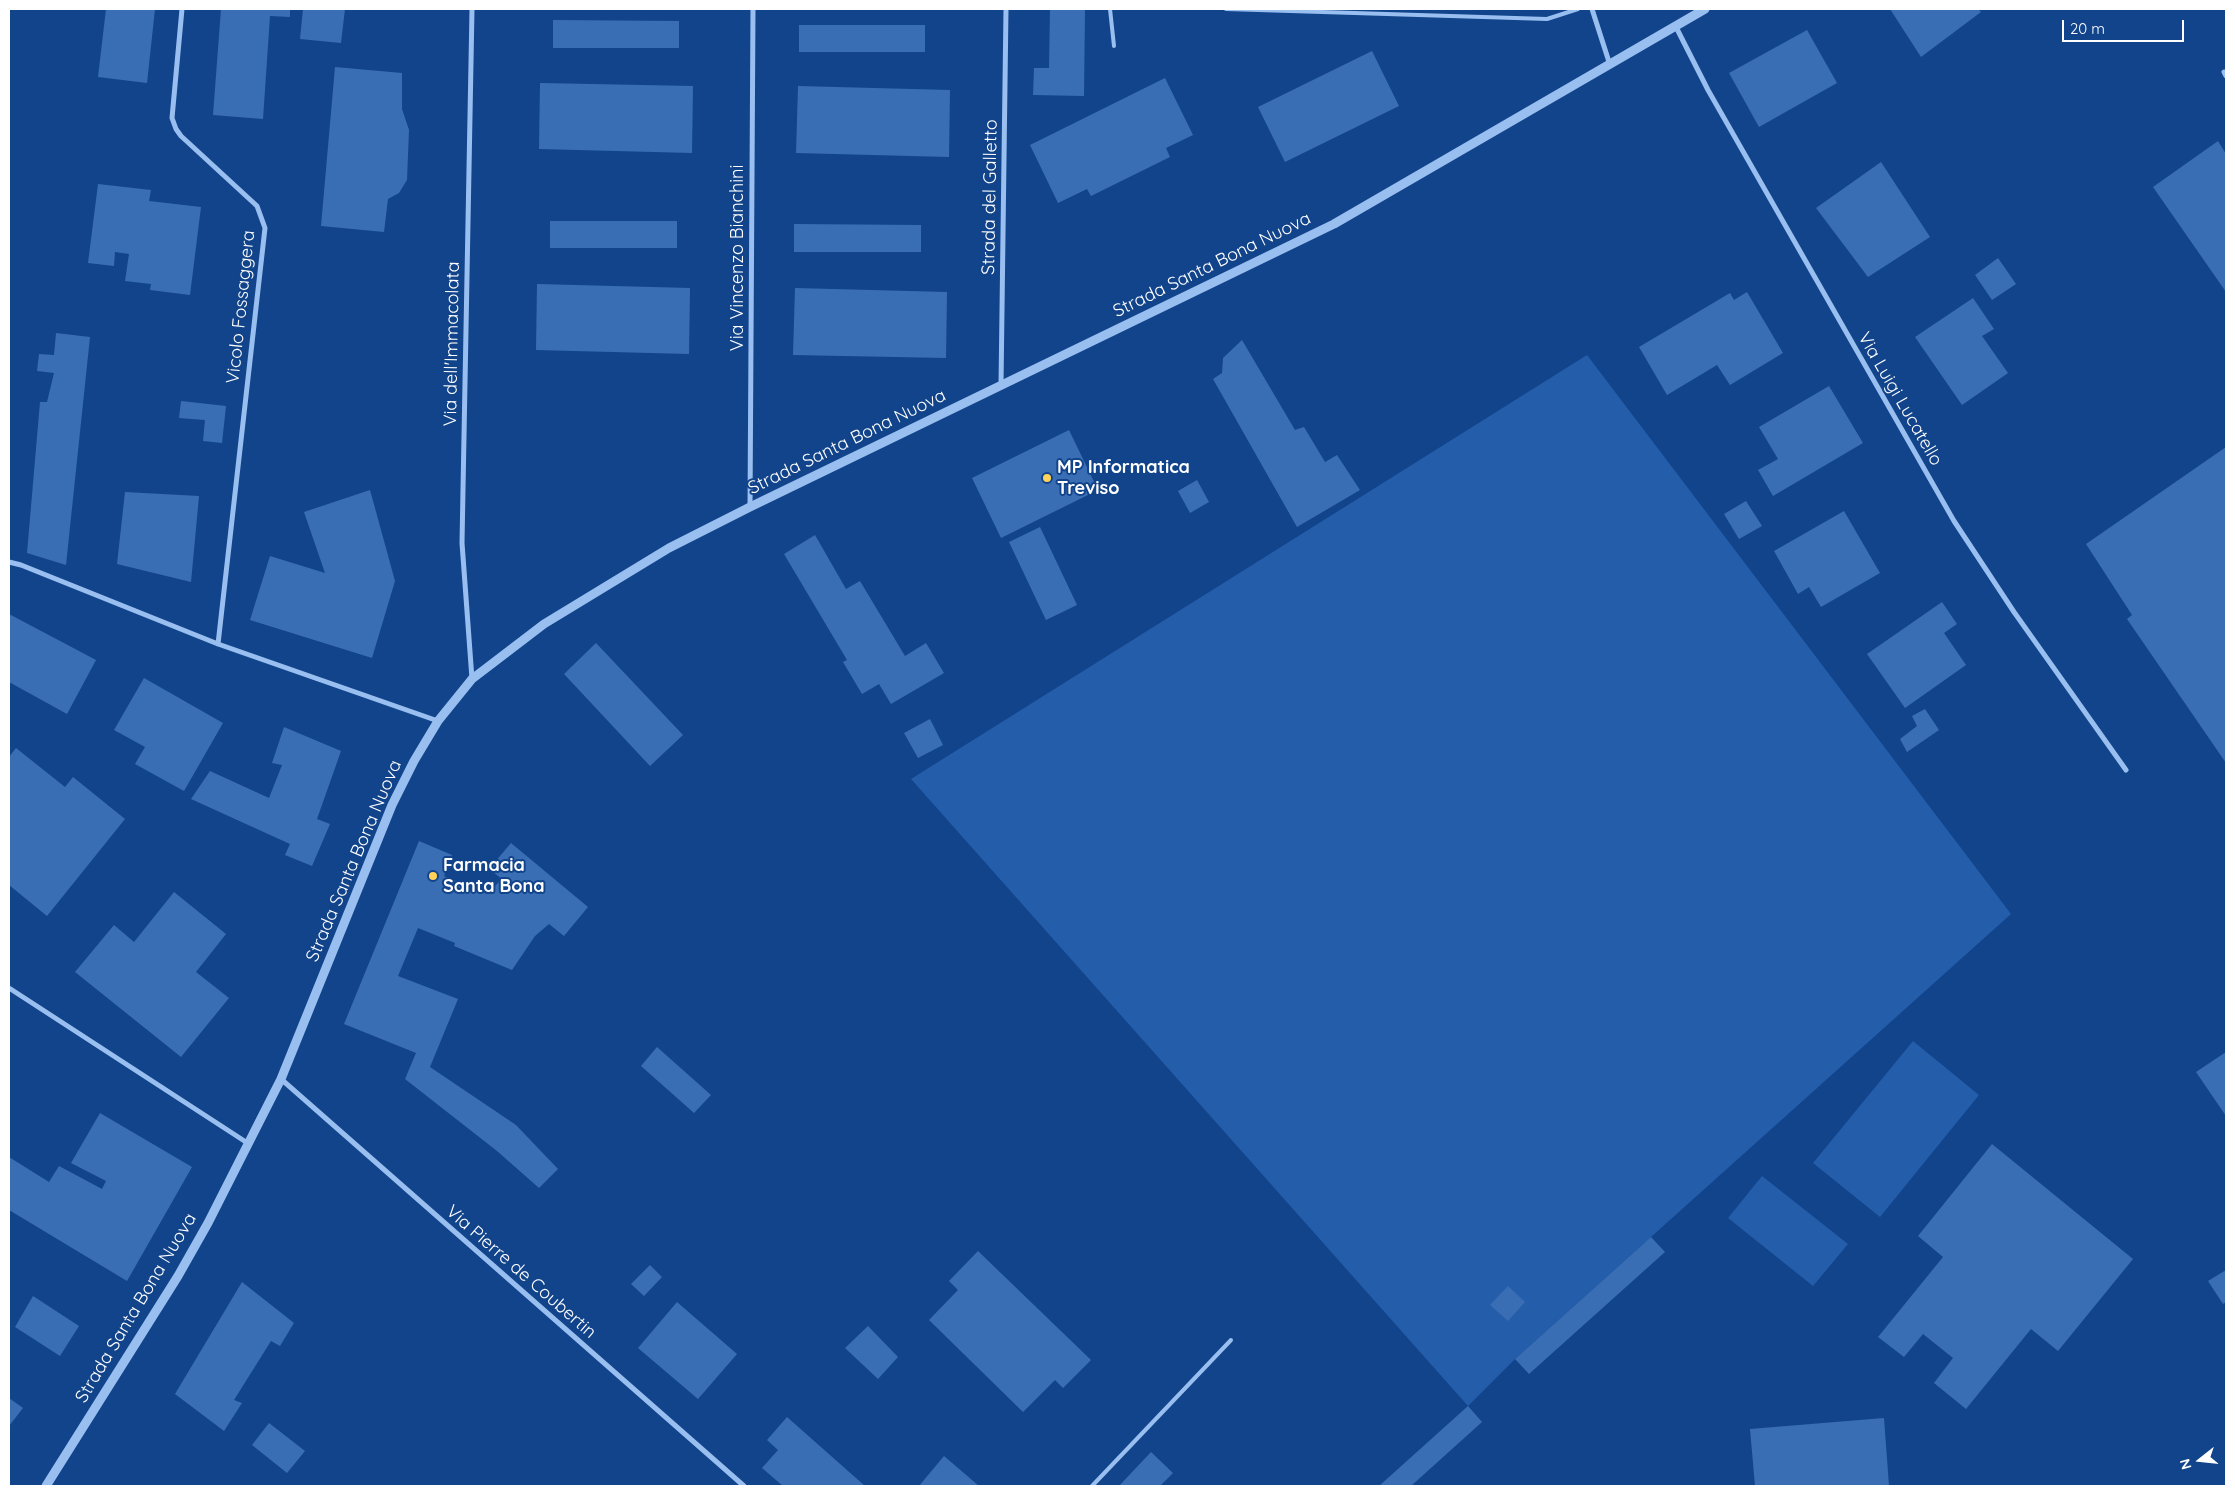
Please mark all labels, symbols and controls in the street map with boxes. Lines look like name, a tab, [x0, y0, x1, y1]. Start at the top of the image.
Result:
scale bar	[2065, 10, 2188, 42]
text: 20 m	[2070, 19, 2105, 38]
street label: Strada del Galletto	[978, 119, 1002, 275]
street label: Via Vincenzo Bianchini	[727, 165, 749, 351]
street label: Strada Santa Bona Nuova	[1110, 208, 1314, 322]
street label: Vicolo Fossaggera	[222, 229, 260, 385]
street label: Via dell'Immacolata	[440, 261, 464, 427]
street label: Via Luigi Lucatello	[1853, 328, 1947, 470]
street label: Strada Santa Bona Nuova	[745, 385, 949, 499]
place label: MP Informatica Treviso	[1057, 457, 1190, 499]
marker: MP Informatica Treviso	[1041, 472, 1053, 484]
street label: Strada Santa Bona Nuova	[302, 757, 406, 965]
place label: Farmacia Santa Bona	[443, 855, 545, 898]
marker: Farmacia Santa Bona	[427, 870, 439, 882]
street label: Via Pierre de Coubertin	[441, 1201, 601, 1343]
street label: Strada Santa Bona Nuova	[71, 1209, 201, 1407]
north arrow	[2175, 1435, 2225, 1485]
text: N	[2176, 1457, 2196, 1472]

